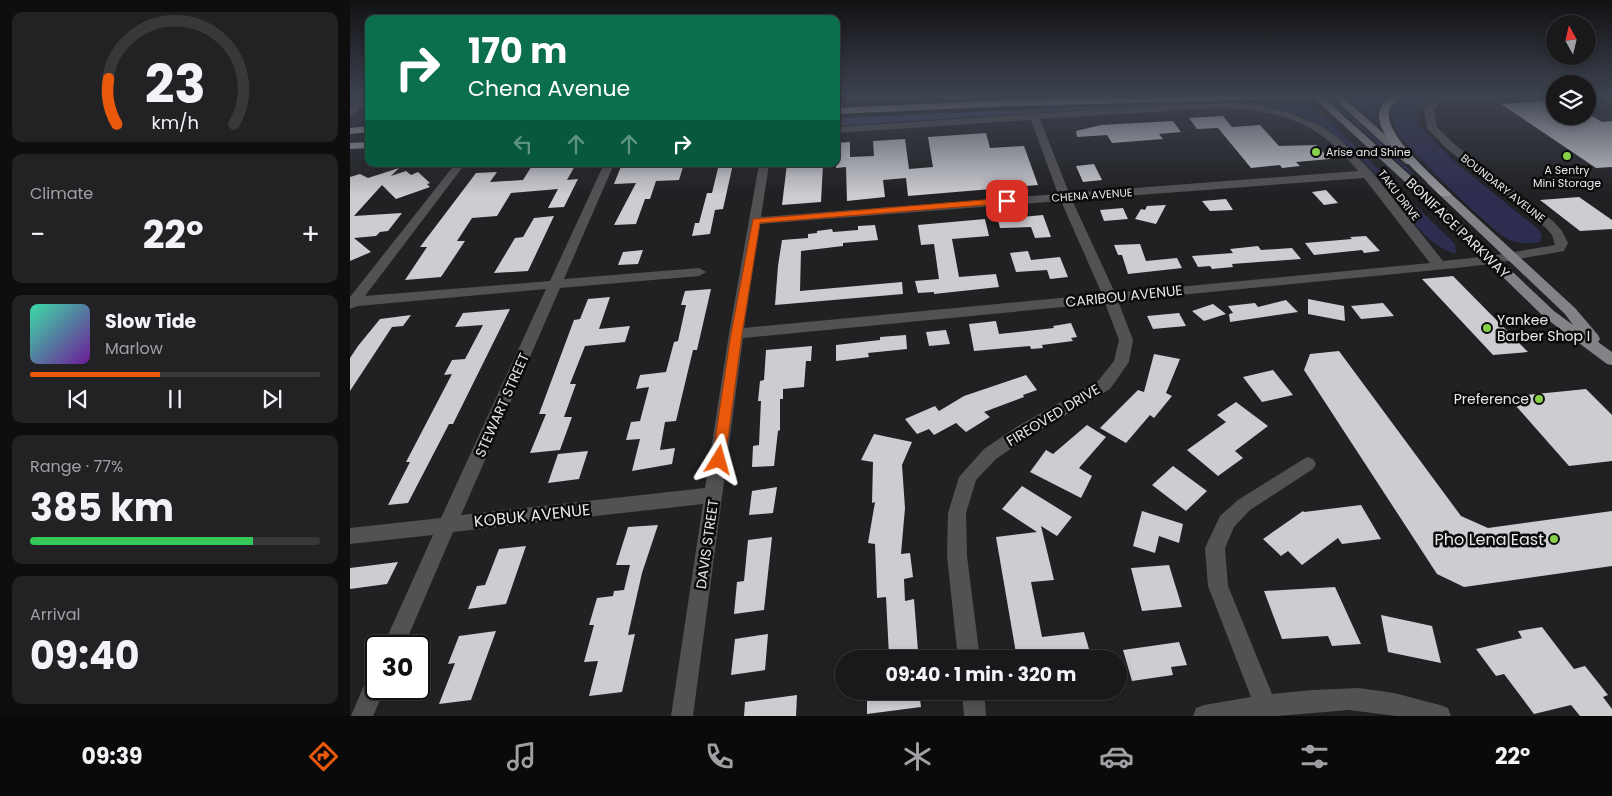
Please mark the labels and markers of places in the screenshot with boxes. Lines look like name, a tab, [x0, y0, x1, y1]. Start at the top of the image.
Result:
place label: Arise and Shine	[1326, 144, 1411, 160]
marker: Arise and Shine	[1310, 146, 1322, 158]
marker: A Sentry Mini Storage	[1561, 150, 1573, 162]
place label: A Sentry Mini Storage	[1533, 162, 1601, 191]
pin	[986, 180, 1028, 222]
place label: Yankee Barber Shop I	[1497, 310, 1590, 346]
marker: Yankee Barber Shop I	[1481, 322, 1493, 334]
place label: Preference	[1454, 389, 1529, 409]
marker: Preference	[1533, 393, 1545, 405]
place label: Pho Lena East	[1435, 528, 1544, 551]
marker: Pho Lena East	[1548, 533, 1560, 545]

